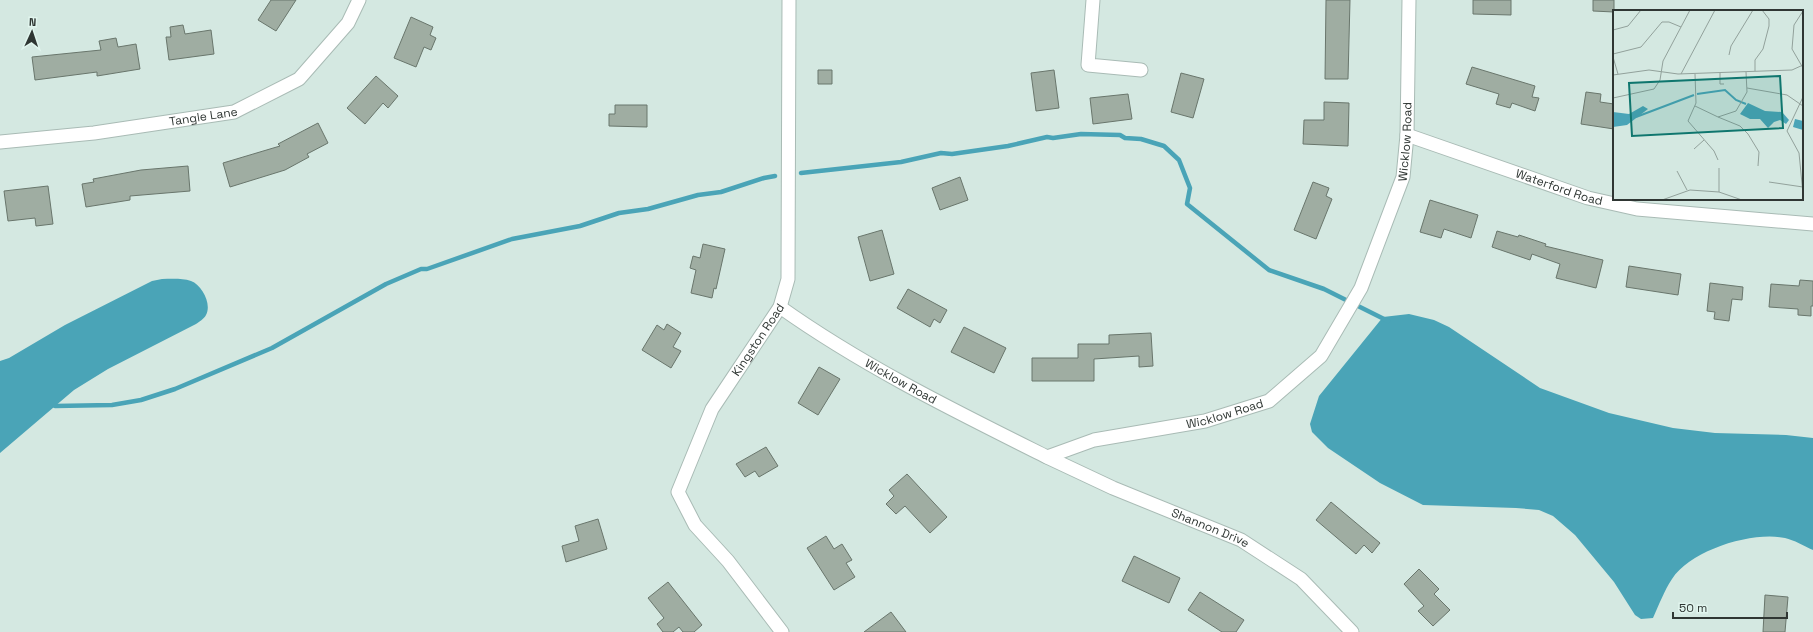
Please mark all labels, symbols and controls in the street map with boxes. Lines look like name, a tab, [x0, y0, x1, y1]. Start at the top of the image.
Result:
inset map	[1613, 10, 1803, 200]
north arrow	[12, 12, 52, 52]
text: N	[28, 15, 37, 29]
street label: Wicklow Road	[1395, 102, 1415, 182]
street label: Tangle Lane	[168, 104, 239, 130]
street label: Waterford Road	[1513, 165, 1604, 209]
street label: Kingston Road	[728, 300, 788, 379]
street label: Wicklow Road	[862, 355, 939, 408]
street label: Wicklow Road	[1185, 395, 1265, 432]
street label: Shannon Drive	[1169, 505, 1252, 551]
scale bar	[1673, 594, 1787, 620]
text: 50 m	[1679, 600, 1707, 616]

